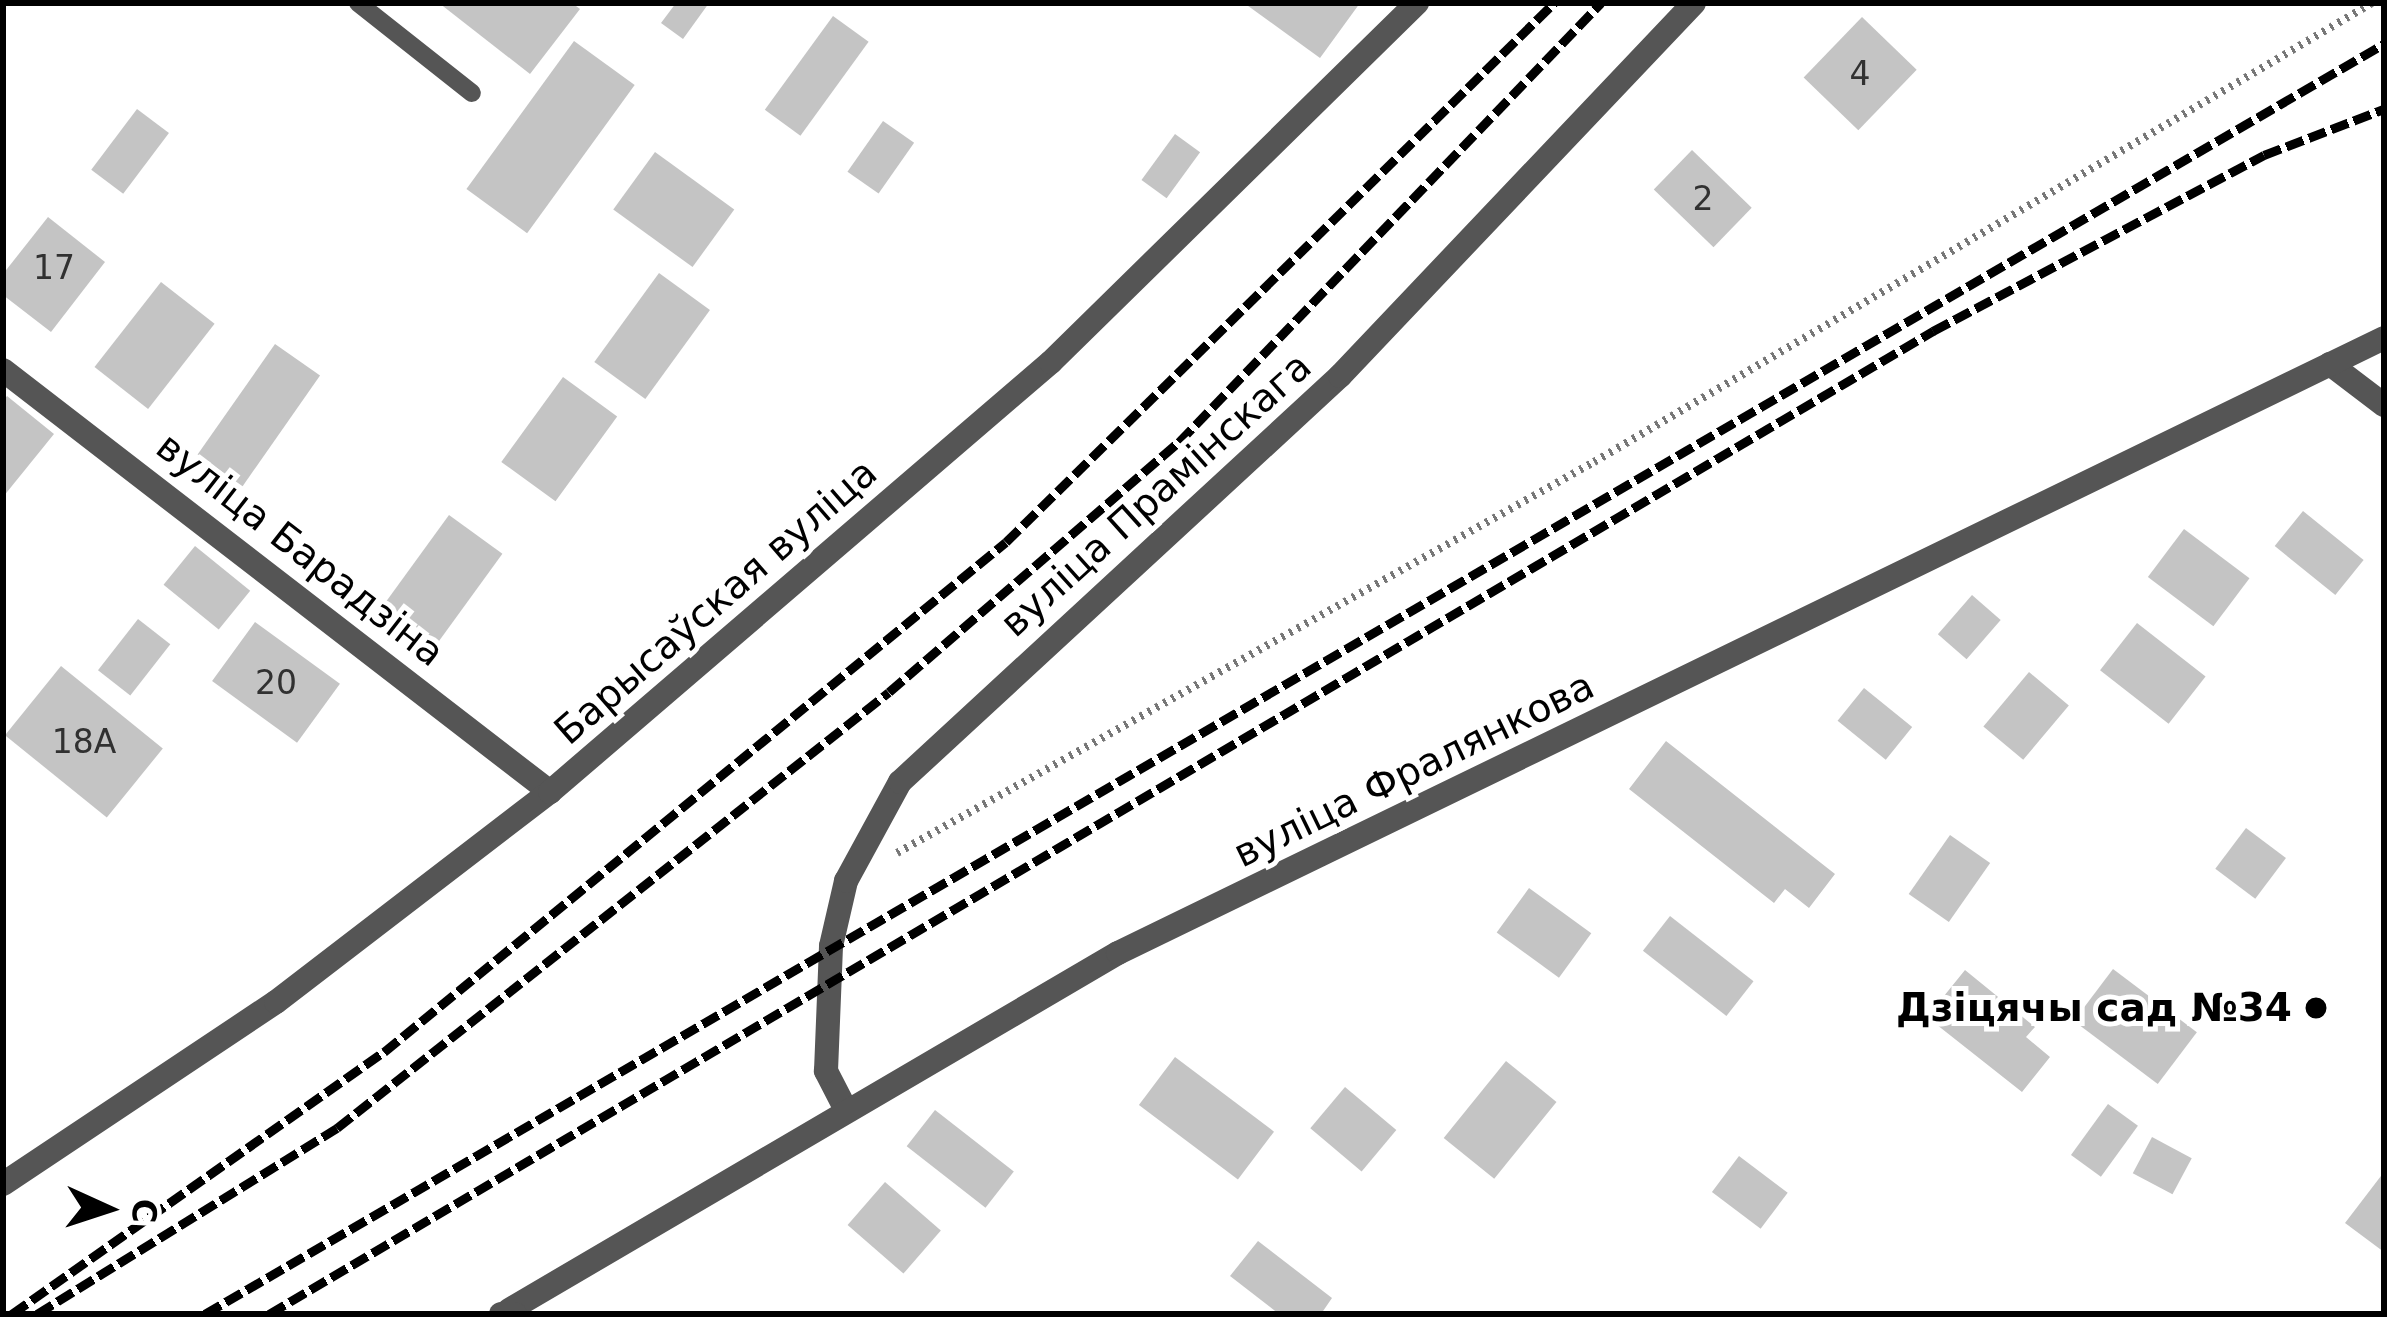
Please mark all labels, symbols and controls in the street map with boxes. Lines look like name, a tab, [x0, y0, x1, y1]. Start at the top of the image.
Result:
house number: 4	[1850, 54, 1870, 94]
house number: 2	[1693, 179, 1713, 219]
house number: 17	[33, 248, 75, 288]
street label: вуліца Прамінскага	[991, 343, 1321, 647]
street label: вуліца Барадзіна	[147, 423, 453, 677]
street label: Барысаўская вуліца	[545, 449, 887, 755]
street label: вуліца Фралянкова	[1226, 662, 1602, 878]
house number: 20	[255, 663, 297, 703]
house number: 18А	[52, 722, 116, 762]
place label: Дзіцячы сад №34	[1896, 985, 2292, 1031]
marker: Дзіцячы сад №34	[2303, 995, 2329, 1021]
north arrow	[48, 1149, 168, 1269]
text: С	[124, 1198, 165, 1224]

